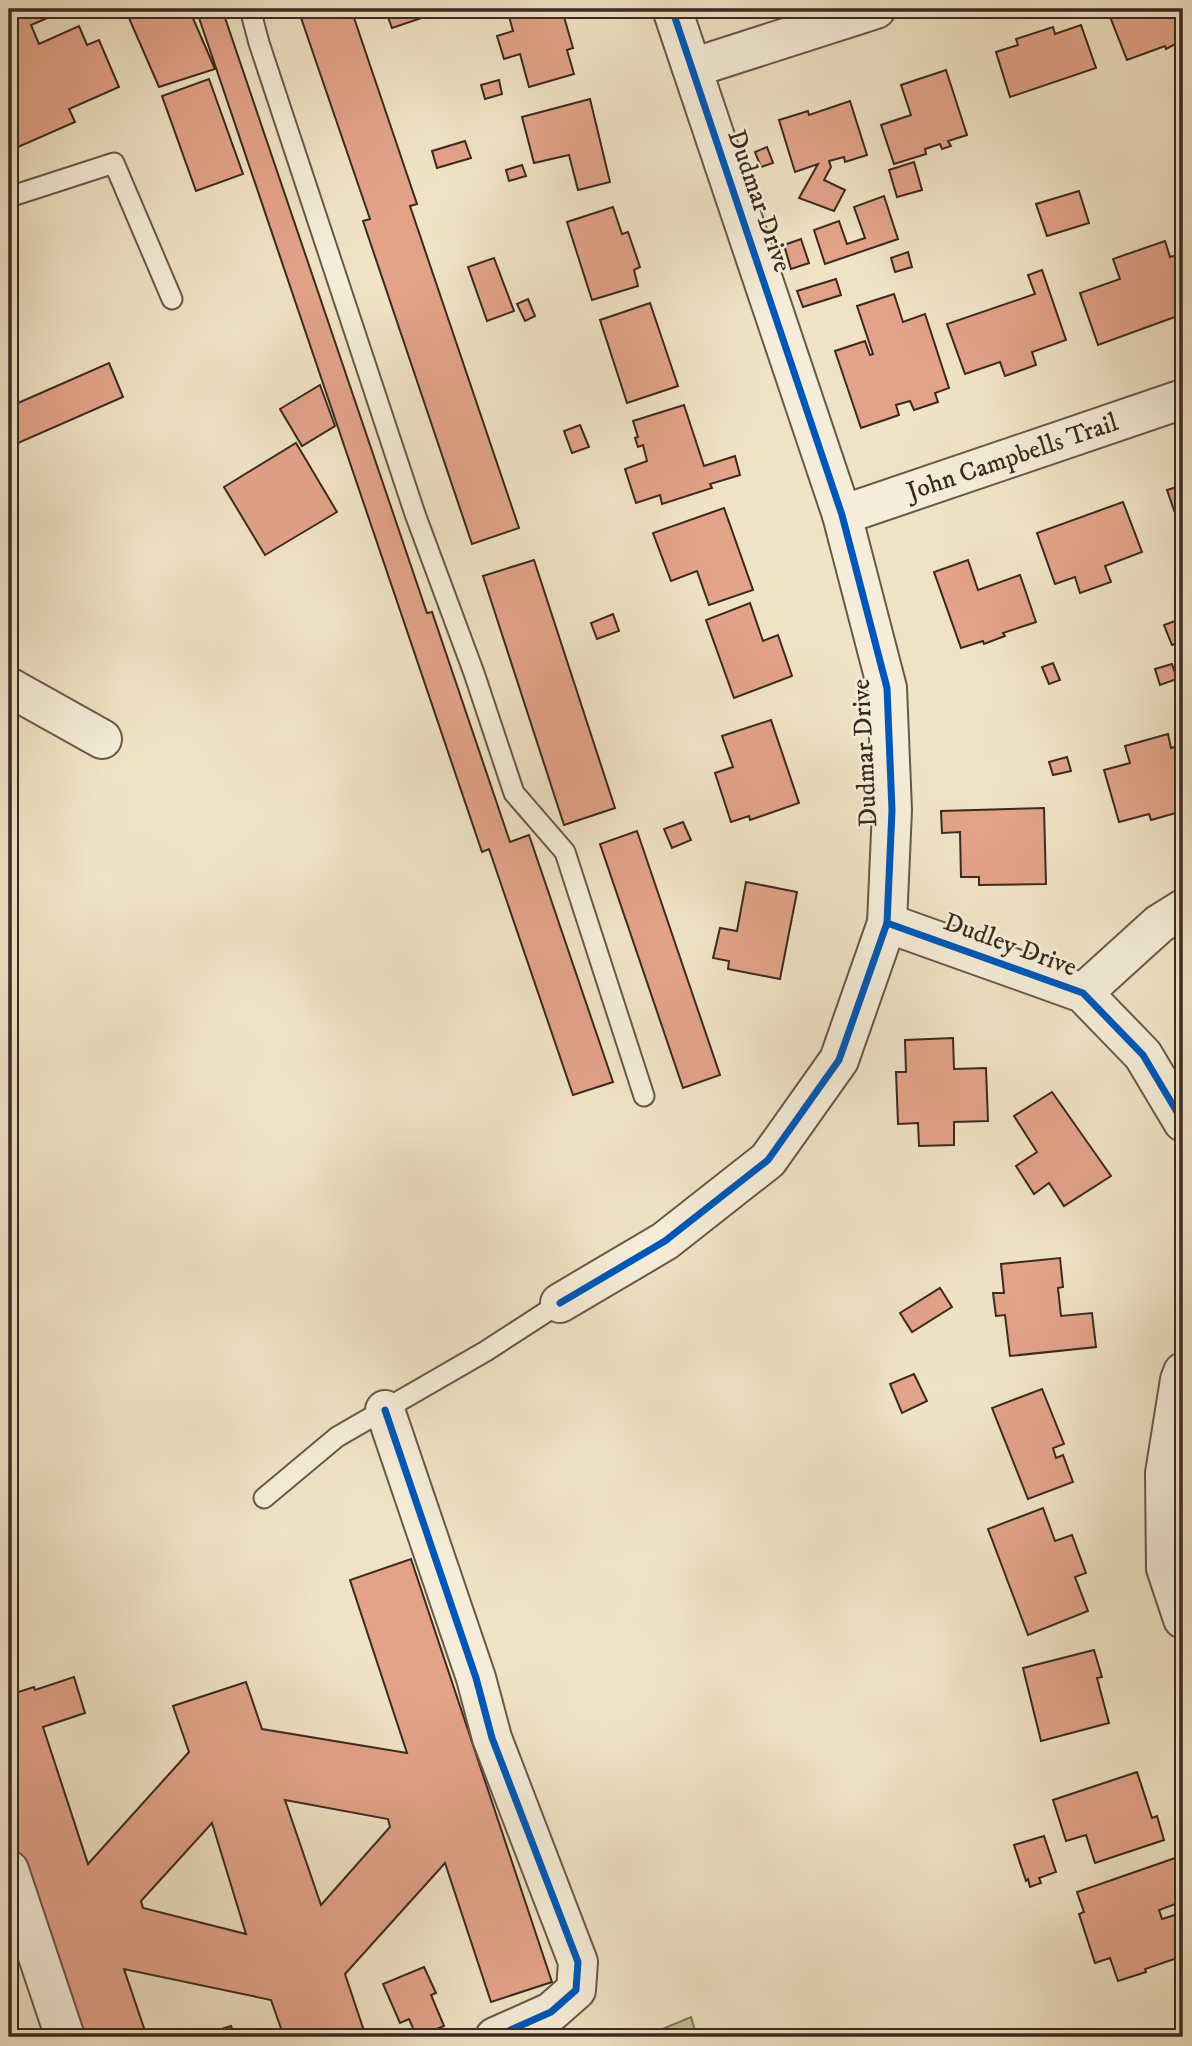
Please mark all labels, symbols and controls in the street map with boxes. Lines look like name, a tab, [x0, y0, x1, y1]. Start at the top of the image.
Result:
street label: Dudmar Drive	[719, 125, 799, 277]
street label: John Campbells Trail	[900, 406, 1123, 509]
street label: Dudmar Drive	[845, 678, 885, 828]
street label: Dudley Drive	[939, 906, 1081, 984]

